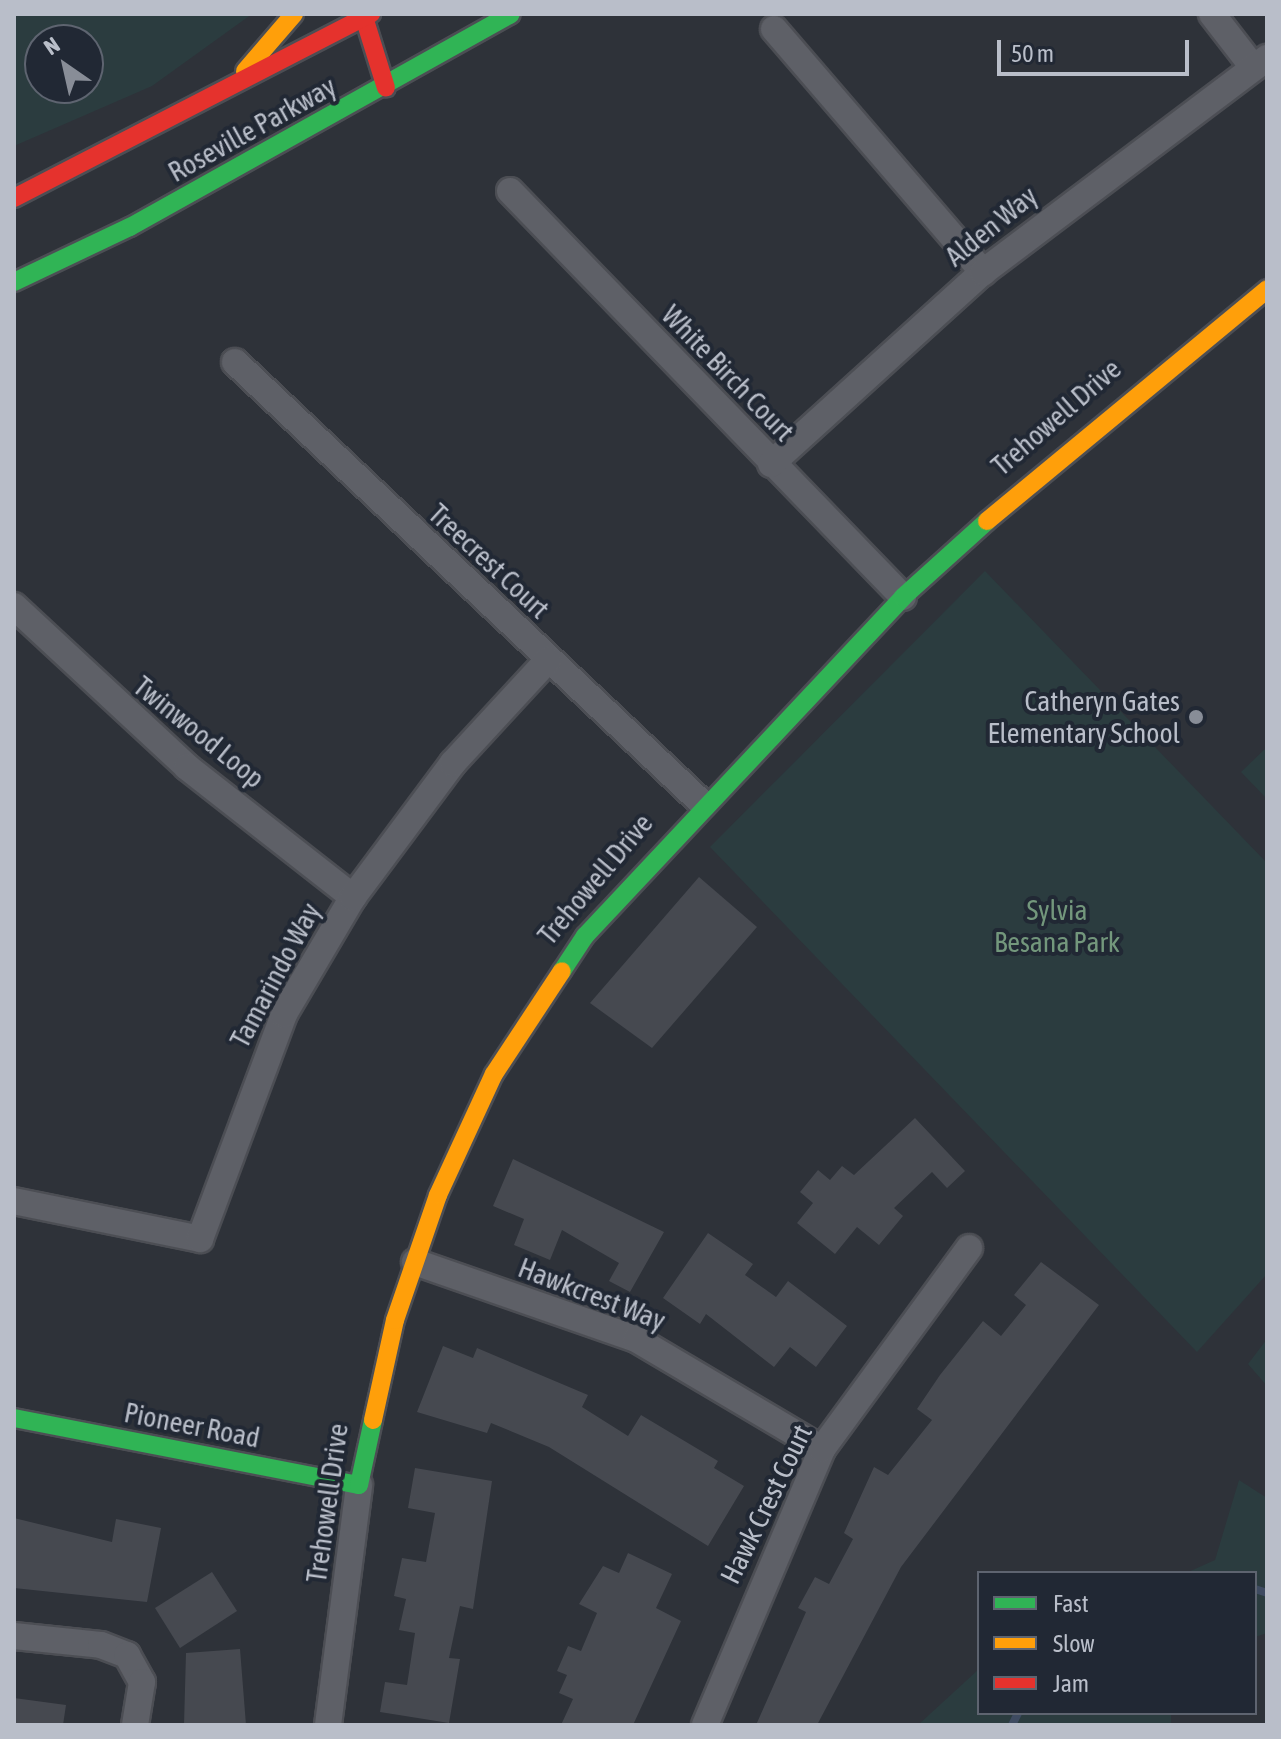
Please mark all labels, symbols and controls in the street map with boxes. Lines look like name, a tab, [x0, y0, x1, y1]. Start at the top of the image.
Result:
north arrow	[24, 24, 104, 104]
scale bar	[1001, 24, 1193, 74]
text: N	[39, 31, 64, 60]
text: 50 m	[1011, 40, 1054, 67]
street label: Roseville Parkway	[162, 69, 342, 189]
street label: Alden Way	[938, 179, 1044, 273]
street label: White Birch Court	[655, 298, 801, 448]
street label: Trehowell Drive	[985, 352, 1127, 482]
street label: Treecrest Court	[422, 497, 556, 625]
street label: Twinwood Loop	[127, 669, 271, 795]
place label: Catheryn Gates Elementary School	[988, 684, 1180, 750]
marker: Catheryn Gates Elementary School	[1187, 708, 1205, 726]
street label: Trehowell Drive	[531, 807, 659, 951]
park label: Sylvia Besana Park	[994, 893, 1120, 959]
street label: Tamarindo Way	[223, 897, 327, 1053]
street label: Hawkcrest Way	[514, 1251, 670, 1337]
street label: Pioneer Road	[121, 1395, 263, 1455]
street label: Hawk Crest Court	[713, 1419, 819, 1589]
street label: Trehowell Drive	[299, 1421, 355, 1585]
legend	[977, 1571, 1257, 1715]
text: Fast	[1053, 1590, 1089, 1617]
text: Slow	[1053, 1630, 1095, 1657]
text: Jam	[1053, 1670, 1089, 1697]

